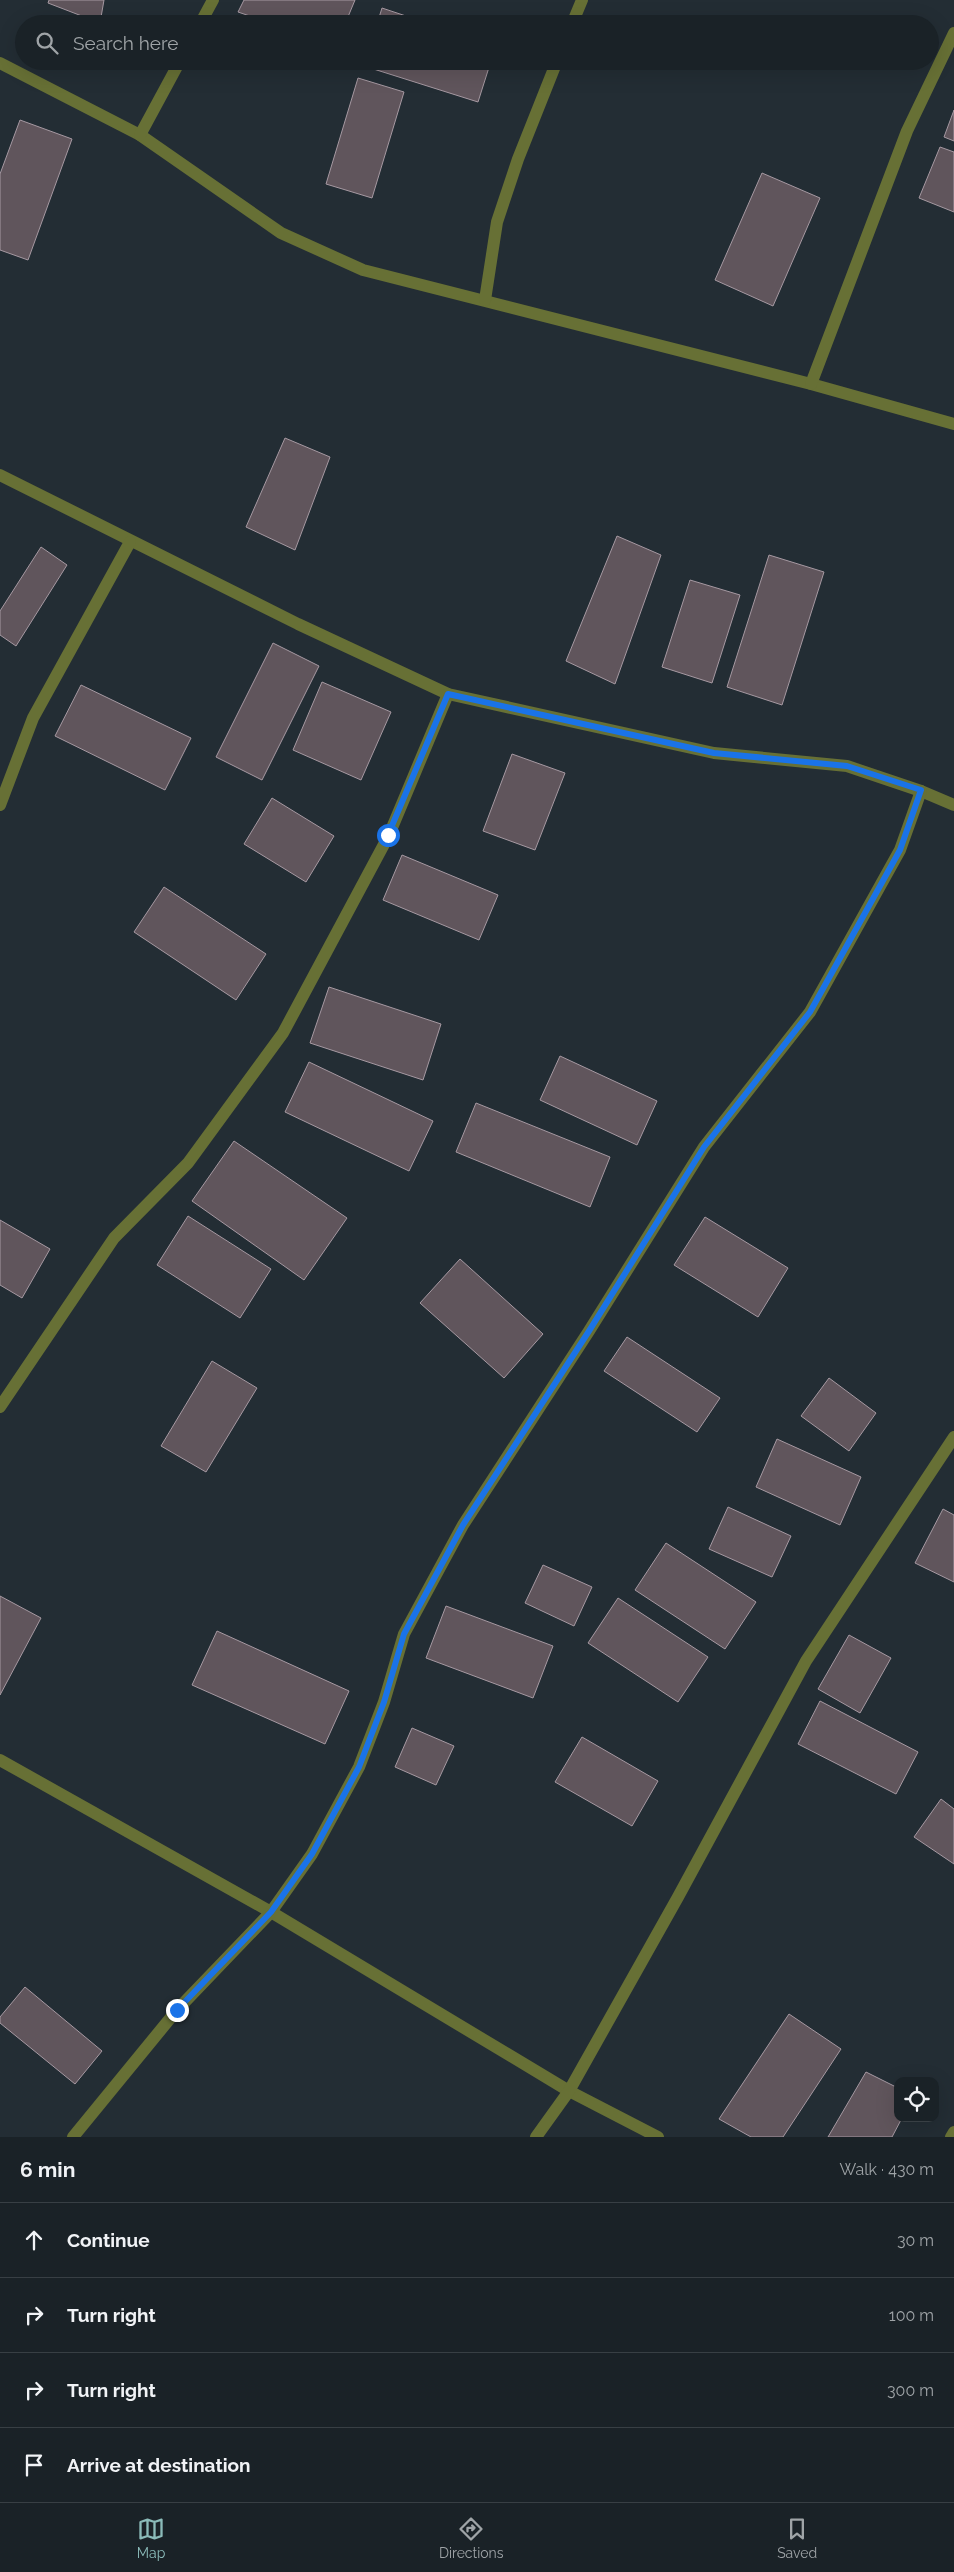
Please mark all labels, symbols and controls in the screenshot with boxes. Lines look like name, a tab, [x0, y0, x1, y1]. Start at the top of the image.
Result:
search box	[15, 15, 939, 70]
icon: search	[33, 29, 61, 57]
text: Search here	[73, 32, 179, 54]
route start	[377, 824, 400, 847]
route end	[166, 1999, 189, 2022]
map controls	[894, 2077, 939, 2122]
button: locate	[894, 2077, 939, 2122]
text: 6 min	[20, 2157, 75, 2182]
text: Walk · 430 m	[840, 2160, 934, 2179]
icon: ahead	[20, 2226, 48, 2254]
text: Continue	[67, 2229, 150, 2251]
text: 30 m	[897, 2231, 934, 2250]
icon: right	[20, 2301, 48, 2329]
text: Turn right	[67, 2304, 156, 2326]
text: 100 m	[889, 2306, 934, 2325]
icon: right	[20, 2376, 48, 2404]
text: Turn right	[67, 2379, 156, 2401]
text: 300 m	[887, 2381, 934, 2400]
icon: arrive	[20, 2451, 48, 2479]
text: Arrive at destination	[67, 2454, 251, 2476]
tab: Map	[137, 2515, 165, 2561]
tab: Directions	[439, 2515, 504, 2561]
tab: Saved	[777, 2515, 817, 2561]

